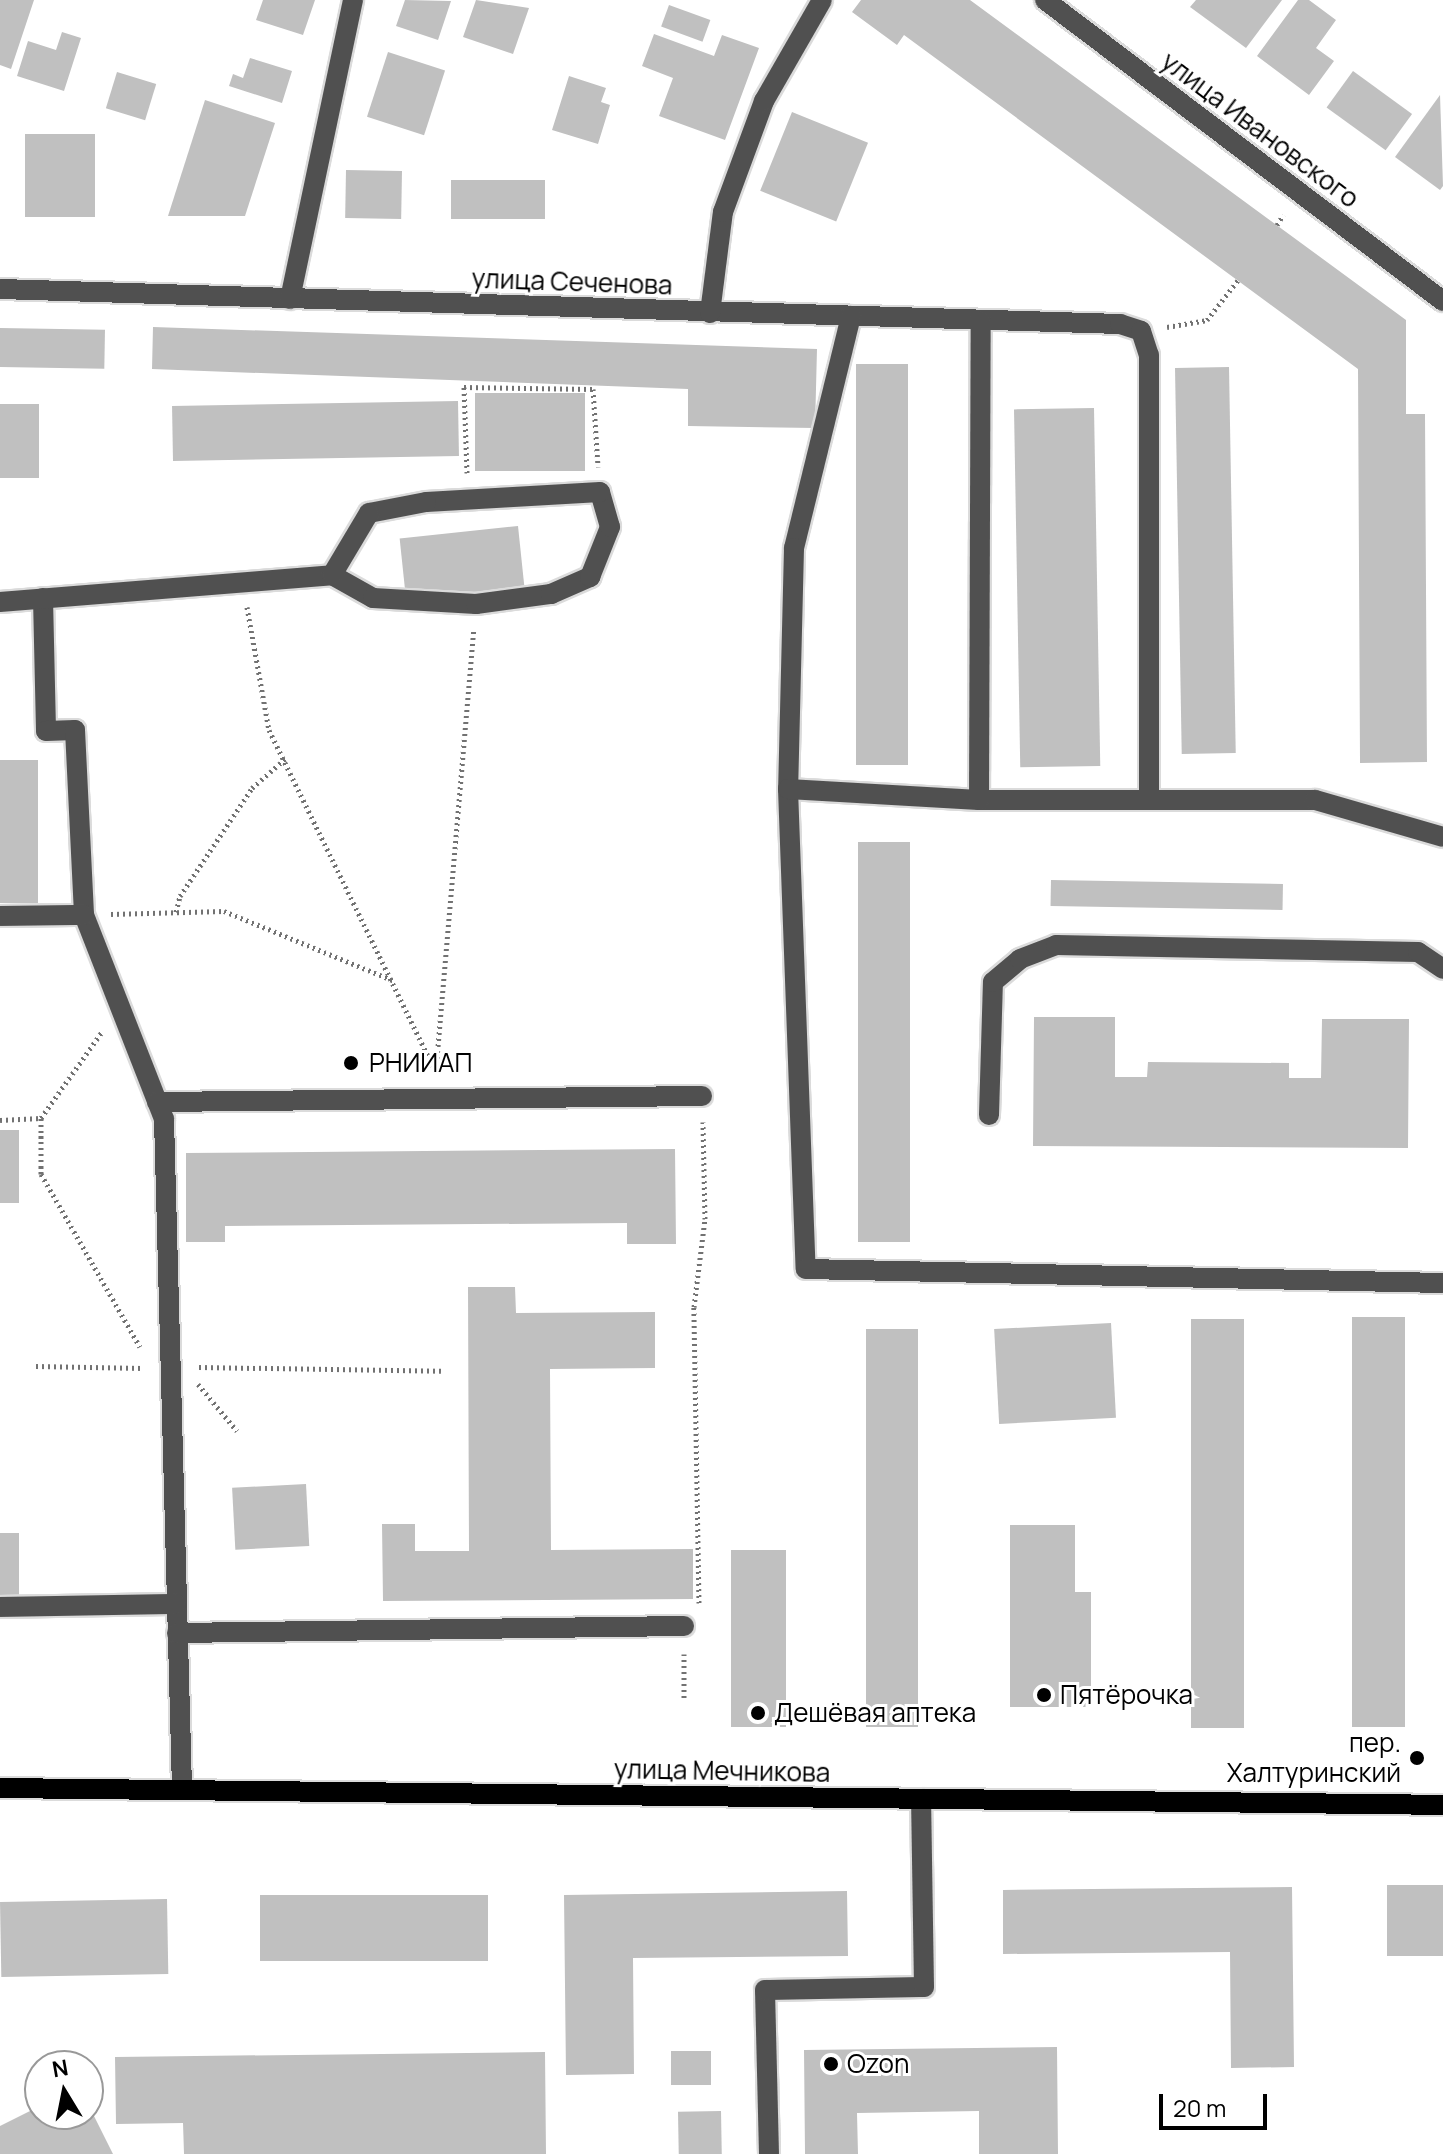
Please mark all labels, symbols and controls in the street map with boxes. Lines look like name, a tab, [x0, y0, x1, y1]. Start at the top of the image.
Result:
street label: улица Ивановского	[1155, 46, 1365, 214]
street label: улица Сеченова	[471, 263, 673, 301]
place label: РНИИАП	[369, 1047, 473, 1079]
marker: РНИИАП	[340, 1052, 362, 1074]
place label: Пятёрочка	[1060, 1679, 1193, 1711]
marker: Пятёрочка	[1035, 1686, 1053, 1704]
place label: Дешёвая аптека	[774, 1697, 976, 1729]
marker: Дешёвая аптека	[749, 1704, 767, 1722]
place label: пер. Халтуринский	[1227, 1727, 1401, 1788]
marker: пер. Халтуринский	[1408, 1749, 1426, 1767]
street label: улица Мечникова	[614, 1754, 830, 1788]
place label: Ozon	[847, 2048, 909, 2080]
north arrow	[24, 2050, 104, 2130]
text: N	[50, 2052, 71, 2084]
marker: Ozon	[822, 2055, 840, 2073]
scale bar	[1163, 2078, 1271, 2128]
text: 20 m	[1173, 2091, 1226, 2124]

